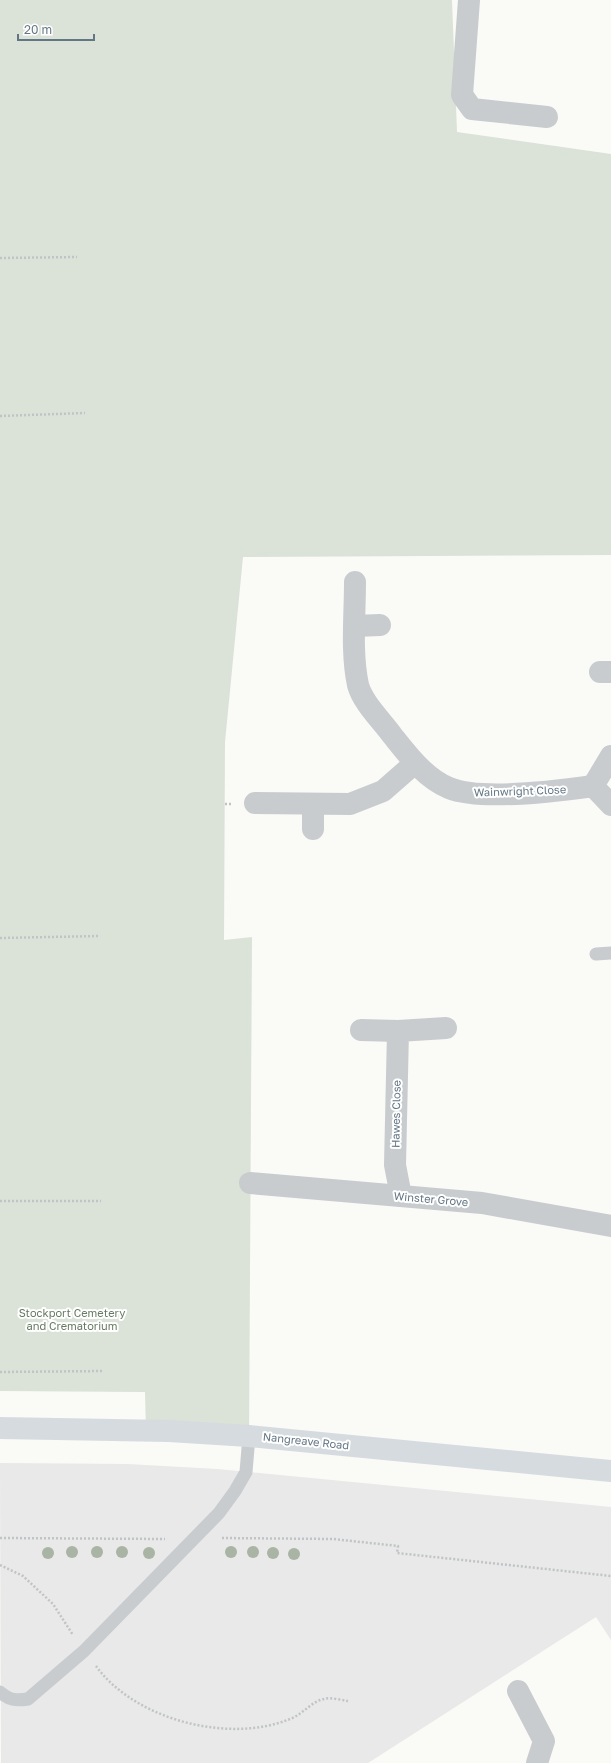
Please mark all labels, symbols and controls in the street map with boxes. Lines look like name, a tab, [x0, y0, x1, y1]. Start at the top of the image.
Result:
scale bar	[18, 16, 94, 42]
text: 20 m	[24, 22, 52, 37]
street label: Wainwright Close	[474, 782, 566, 799]
street label: Hawes Close	[388, 1080, 403, 1148]
street label: Winster Grove	[393, 1189, 469, 1208]
park label: Stockport Cemetery and Crematorium	[19, 1306, 125, 1332]
street label: Nangreave Road	[262, 1430, 350, 1451]

